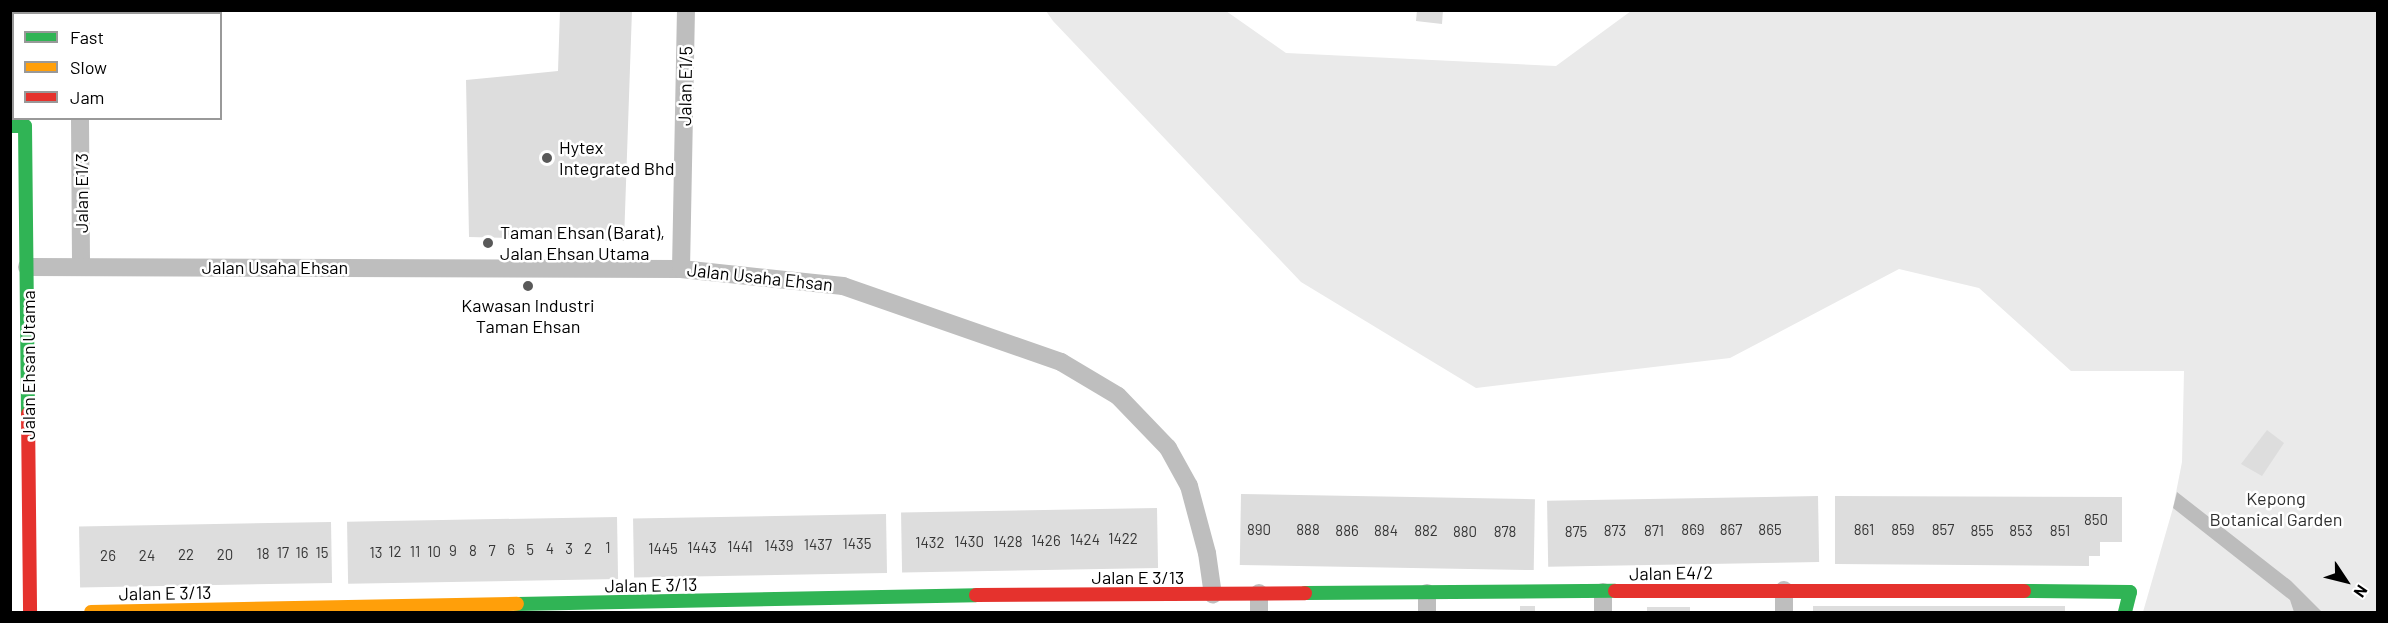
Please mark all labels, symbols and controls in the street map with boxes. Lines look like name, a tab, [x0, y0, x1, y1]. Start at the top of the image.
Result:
legend	[12, 12, 222, 120]
text: Fast	[70, 26, 104, 48]
street label: Jalan E1/5	[674, 46, 696, 126]
text: Slow	[70, 56, 107, 78]
text: Jam	[70, 86, 104, 108]
place label: Hytex Integrated Bhd	[559, 137, 675, 180]
marker: Hytex Integrated Bhd	[540, 151, 554, 165]
street label: Jalan E1/3	[70, 153, 92, 233]
place label: Taman Ehsan (Barat), Jalan Ehsan Utama	[500, 222, 665, 264]
marker: Taman Ehsan (Barat), Jalan Ehsan Utama	[481, 236, 495, 250]
street label: Jalan Usaha Ehsan	[202, 256, 348, 278]
street label: Jalan Usaha Ehsan	[686, 259, 834, 295]
marker: Kawasan Industri Taman Ehsan	[521, 279, 535, 293]
street label: Jalan Ehsan Utama	[17, 290, 39, 440]
place label: Kawasan Industri Taman Ehsan	[461, 295, 595, 338]
park label: Kepong Botanical Garden	[2209, 488, 2343, 530]
house number: 850	[2084, 511, 2108, 529]
house number: 890	[1247, 521, 1271, 539]
house number: 888	[1296, 521, 1320, 539]
house number: 869	[1681, 521, 1705, 539]
house number: 867	[1720, 521, 1742, 539]
house number: 865	[1758, 521, 1782, 539]
house number: 861	[1854, 521, 1874, 539]
house number: 859	[1891, 521, 1915, 539]
house number: 857	[1932, 521, 1954, 539]
house number: 886	[1335, 522, 1359, 540]
house number: 884	[1374, 522, 1398, 540]
house number: 882	[1414, 522, 1438, 540]
house number: 873	[1604, 522, 1626, 540]
house number: 871	[1644, 522, 1664, 540]
house number: 855	[1970, 522, 1994, 540]
house number: 853	[2009, 522, 2033, 540]
house number: 851	[2050, 522, 2070, 540]
house number: 880	[1453, 523, 1477, 541]
house number: 878	[1494, 523, 1516, 541]
house number: 875	[1565, 523, 1587, 541]
house number: 1422	[1108, 530, 1138, 548]
house number: 1424	[1070, 531, 1100, 549]
house number: 1426	[1031, 532, 1061, 550]
house number: 1430	[954, 533, 984, 551]
house number: 1428	[993, 533, 1023, 551]
house number: 1432	[915, 534, 945, 552]
house number: 1435	[843, 535, 871, 553]
house number: 1437	[804, 536, 832, 554]
house number: 1439	[764, 537, 794, 555]
house number: 1441	[727, 538, 753, 556]
house number: 1	[605, 539, 611, 557]
house number: 1443	[687, 539, 717, 557]
house number: 4	[546, 540, 554, 558]
house number: 3	[565, 540, 573, 558]
house number: 2	[584, 540, 592, 558]
house number: 1445	[648, 540, 678, 558]
house number: 6	[507, 541, 515, 559]
house number: 5	[526, 541, 534, 559]
house number: 9	[449, 542, 457, 560]
house number: 8	[469, 542, 477, 560]
house number: 7	[488, 542, 496, 560]
house number: 12	[388, 543, 402, 561]
house number: 11	[410, 543, 420, 561]
house number: 10	[427, 543, 441, 561]
house number: 17	[277, 544, 289, 562]
house number: 16	[296, 544, 308, 562]
house number: 15	[316, 544, 328, 562]
house number: 13	[370, 544, 382, 562]
house number: 18	[256, 545, 270, 563]
house number: 22	[178, 546, 194, 564]
house number: 20	[217, 546, 233, 564]
house number: 26	[100, 547, 116, 565]
house number: 24	[139, 547, 155, 565]
north arrow	[2316, 551, 2376, 611]
street label: Jalan E4/2	[1629, 561, 1713, 585]
street label: Jalan E 3/13	[1092, 566, 1184, 588]
street label: Jalan E 3/13	[604, 573, 698, 597]
street label: Jalan E 3/13	[118, 581, 212, 605]
text: N	[2350, 582, 2372, 601]

